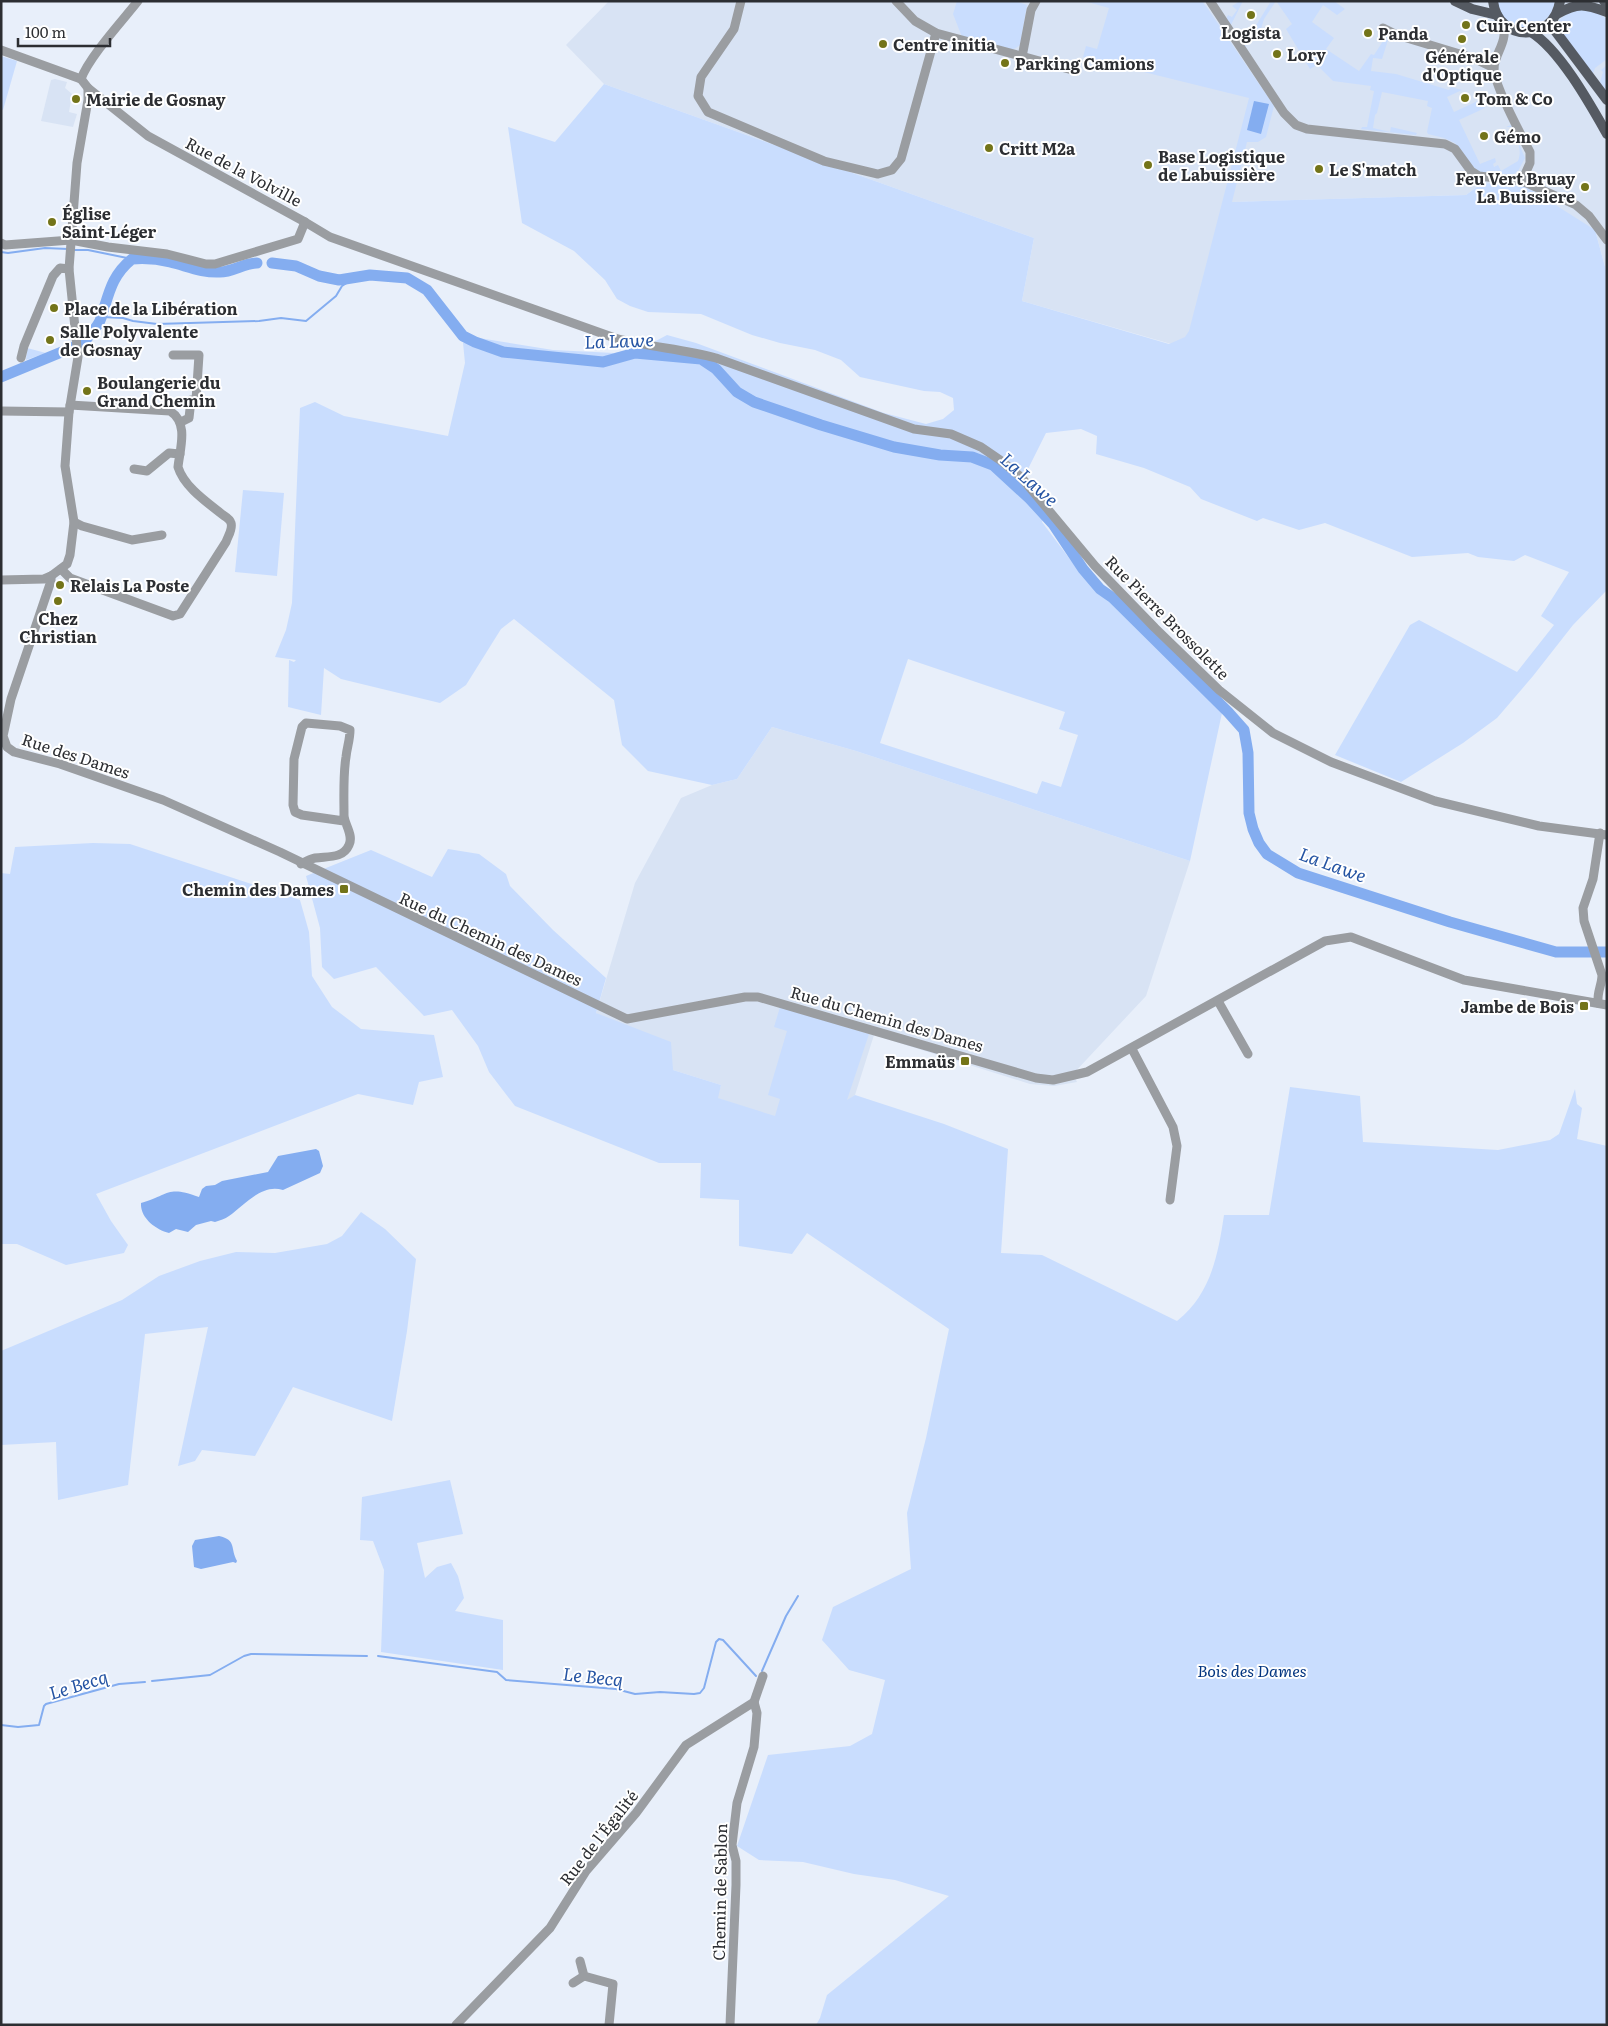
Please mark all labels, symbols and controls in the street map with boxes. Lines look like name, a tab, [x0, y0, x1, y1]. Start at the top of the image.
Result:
marker: Logista	[1245, 9, 1257, 21]
place label: Cuir Center	[1476, 13, 1571, 37]
scale bar	[18, 15, 110, 47]
marker: Cuir Center	[1460, 19, 1472, 31]
text: 100 m	[25, 20, 66, 43]
place label: Logista	[1221, 20, 1282, 44]
place label: Panda	[1378, 21, 1429, 45]
marker: Panda	[1362, 27, 1374, 39]
place label: Centre initia	[893, 32, 997, 56]
marker: Générale d'Optique	[1456, 33, 1468, 45]
marker: Centre initia	[877, 38, 889, 50]
place label: Lory	[1287, 42, 1326, 66]
place label: Générale d'Optique	[1422, 44, 1502, 86]
marker: Lory	[1271, 48, 1283, 60]
place label: Parking Camions	[1015, 51, 1154, 75]
marker: Parking Camions	[999, 57, 1011, 69]
place label: Tom & Co	[1475, 86, 1553, 110]
place label: Mairie de Gosnay	[86, 87, 226, 111]
marker: Tom & Co	[1459, 92, 1471, 104]
marker: Mairie de Gosnay	[70, 93, 82, 105]
place label: Gémo	[1494, 124, 1541, 148]
street label: Rue de la Volville	[182, 130, 306, 212]
marker: Gémo	[1478, 130, 1490, 142]
place label: Critt M2a	[999, 136, 1076, 160]
marker: Critt M2a	[983, 142, 995, 154]
place label: Base Logistique de Labuissière	[1158, 144, 1285, 186]
place label: Le S'match	[1329, 157, 1417, 181]
marker: Base Logistique de Labuissière	[1142, 159, 1154, 171]
marker: Le S'match	[1313, 163, 1325, 175]
place label: Feu Vert Bruay La Buissiere	[1456, 166, 1575, 208]
marker: Feu Vert Bruay La Buissiere	[1579, 181, 1591, 193]
place label: Église Saint-Léger	[62, 201, 157, 243]
marker: Église Saint-Léger	[46, 216, 58, 228]
place label: Place de la Libération	[64, 296, 238, 320]
marker: Place de la Libération	[48, 302, 60, 314]
place label: Salle Polyvalente de Gosnay	[60, 319, 198, 361]
water label: La Lawe	[584, 325, 654, 355]
marker: Salle Polyvalente de Gosnay	[44, 334, 56, 346]
place label: Boulangerie du Grand Chemin	[97, 370, 221, 412]
marker: Boulangerie du Grand Chemin	[81, 385, 93, 397]
water label: La Lawe	[995, 446, 1065, 512]
street label: Rue Pierre Brossolette	[1100, 549, 1236, 685]
place label: Relais La Poste	[70, 573, 189, 597]
marker: Relais La Poste	[54, 579, 66, 591]
marker: Chez Christian	[52, 595, 64, 607]
place label: Chez Christian	[19, 606, 97, 648]
street label: Rue des Dames	[19, 726, 133, 784]
water label: La Lawe	[1296, 839, 1370, 889]
place label: Chemin des Dames	[182, 877, 334, 901]
marker: Chemin des Dames	[338, 883, 350, 895]
street label: Rue du Chemin des Dames	[396, 885, 586, 991]
street label: Rue du Chemin des Dames	[788, 979, 986, 1057]
place label: Jambe de Bois	[1460, 994, 1574, 1018]
marker: Jambe de Bois	[1578, 1000, 1590, 1012]
place label: Emmaüs	[885, 1049, 955, 1073]
marker: Emmaüs	[959, 1055, 971, 1067]
park label: Bois des Dames	[1197, 1658, 1307, 1682]
water label: Le Becq	[562, 1659, 625, 1693]
water label: Le Becq	[45, 1662, 111, 1706]
street label: Rue de l'Égalité	[553, 1784, 643, 1890]
street label: Chemin de Sablon	[706, 1823, 732, 1961]

